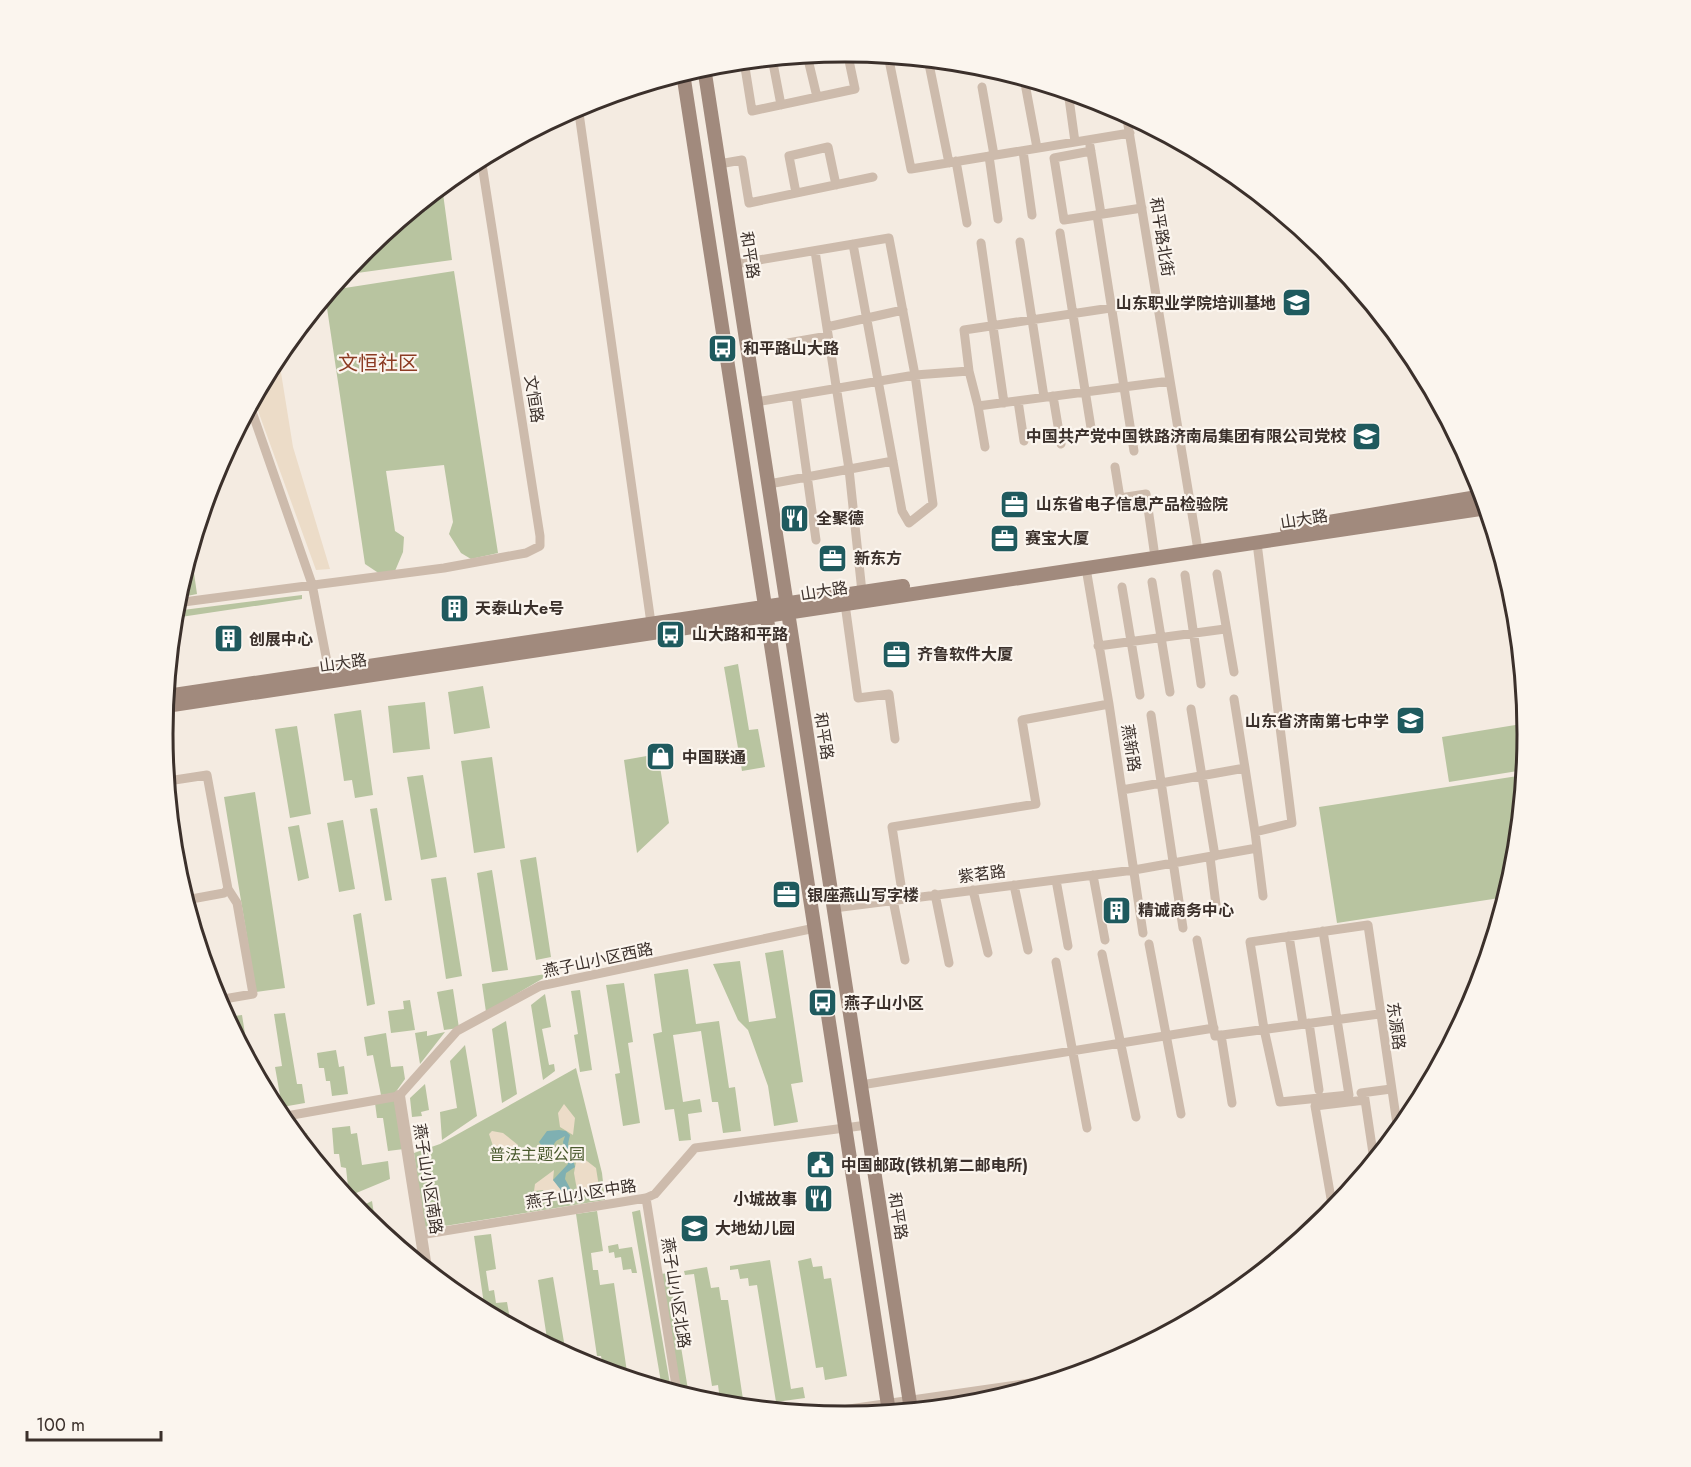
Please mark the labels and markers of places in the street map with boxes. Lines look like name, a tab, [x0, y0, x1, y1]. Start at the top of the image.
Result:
school or university icon: 山东职业学院培训基地	[1281, 287, 1313, 319]
place label: 山东职业学院培训基地	[1116, 292, 1276, 315]
bus stop icon: 和平路山大路	[706, 332, 738, 364]
place label: 和平路山大路	[743, 337, 839, 360]
school or university icon: 中国共产党中国铁路济南局集团有限公司党校	[1351, 420, 1383, 452]
place label: 中国共产党中国铁路济南局集团有限公司党校	[1026, 425, 1347, 448]
office icon: 山东省电子信息产品检验院	[999, 488, 1031, 520]
place label: 山东省电子信息产品检验院	[1036, 493, 1228, 516]
restaurant icon: 全聚德	[779, 502, 811, 534]
place label: 全聚德	[816, 507, 864, 530]
office icon: 赛宝大厦	[988, 522, 1020, 554]
place label: 赛宝大厦	[1025, 527, 1089, 550]
office icon: 新东方	[817, 542, 849, 574]
place label: 新东方	[854, 547, 902, 570]
building icon: 天泰山大e号	[438, 592, 470, 624]
place label: 天泰山大e号	[475, 597, 564, 620]
bus stop icon: 山大路和平路	[655, 618, 687, 650]
building icon: 创展中心	[212, 623, 244, 655]
place label: 山大路和平路	[692, 623, 788, 646]
place label: 创展中心	[249, 628, 313, 651]
office icon: 齐鲁软件大厦	[880, 638, 912, 670]
place label: 齐鲁软件大厦	[917, 643, 1013, 666]
school or university icon: 山东省济南第七中学	[1394, 705, 1426, 737]
place label: 山东省济南第七中学	[1245, 710, 1389, 733]
shop icon: 中国联通	[645, 741, 677, 773]
place label: 中国联通	[682, 746, 746, 769]
office icon: 银座燕山写字楼	[770, 879, 802, 911]
place label: 银座燕山写字楼	[807, 884, 919, 907]
building icon: 精诚商务中心	[1101, 894, 1133, 926]
place label: 精诚商务中心	[1138, 899, 1234, 922]
bus stop icon: 燕子山小区	[807, 987, 839, 1019]
place label: 燕子山小区	[844, 992, 924, 1015]
public building icon: 中国邮政(铁机第二邮电所)	[804, 1149, 836, 1181]
place label: 中国邮政(铁机第二邮电所)	[841, 1154, 1028, 1177]
restaurant icon: 小城故事	[802, 1183, 834, 1215]
place label: 小城故事	[733, 1188, 797, 1211]
school or university icon: 大地幼儿园	[678, 1212, 710, 1244]
place label: 大地幼儿园	[715, 1217, 795, 1240]

